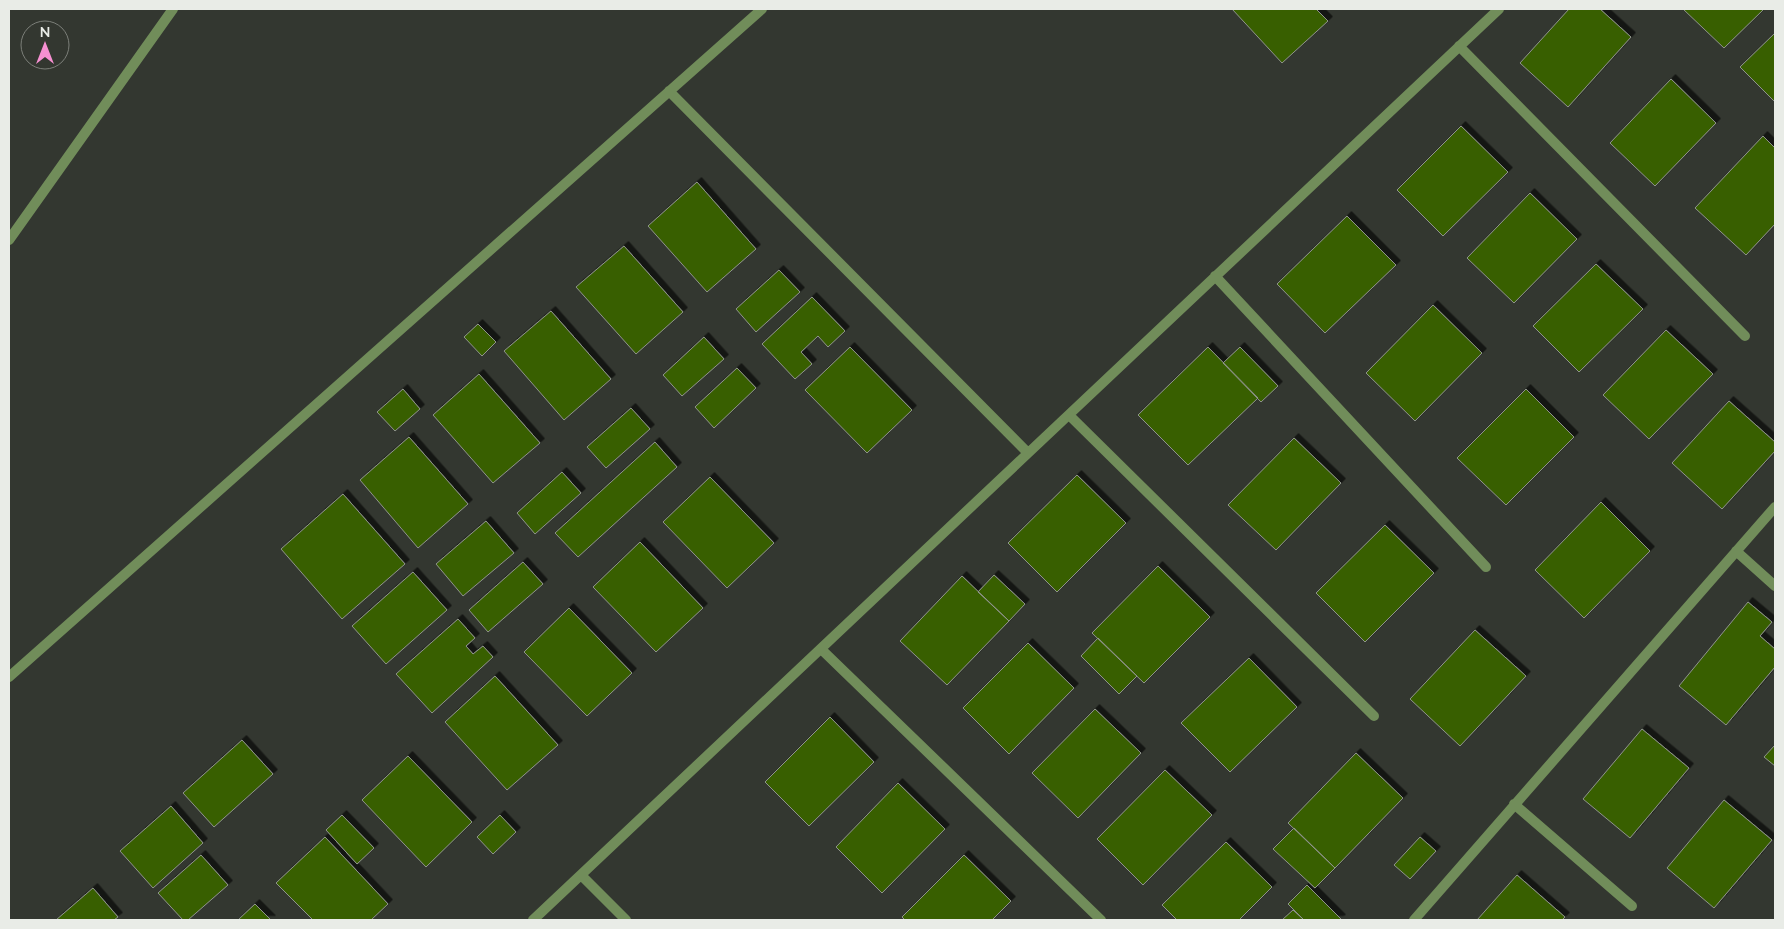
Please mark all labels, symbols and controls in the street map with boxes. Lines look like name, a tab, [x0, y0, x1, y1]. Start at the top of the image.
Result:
north arrow	[20, 20, 70, 70]
text: N	[40, 23, 50, 41]

